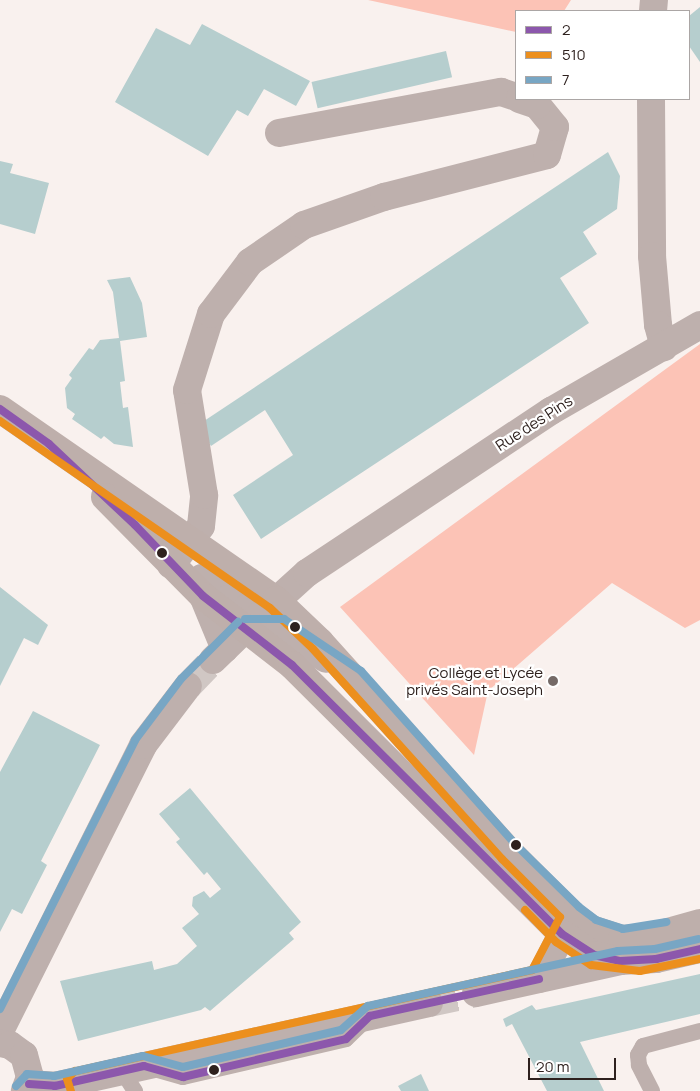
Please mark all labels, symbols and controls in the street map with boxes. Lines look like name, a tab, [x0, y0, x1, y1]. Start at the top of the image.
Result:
legend	[515, 10, 690, 100]
text: 2	[562, 19, 571, 40]
text: 510	[562, 44, 586, 65]
text: 7	[562, 69, 570, 90]
street label: Rue des Pins	[492, 391, 576, 455]
unlabelled marker	[157, 548, 167, 558]
unlabelled marker	[290, 622, 300, 632]
place label: Collège et Lycée privés Saint-Joseph	[406, 663, 543, 698]
marker: Collège et Lycée privés Saint-Joseph	[547, 675, 559, 687]
unlabelled marker	[511, 840, 521, 850]
scale bar	[530, 1048, 618, 1080]
text: 20 m	[536, 1056, 569, 1077]
unlabelled marker	[209, 1065, 219, 1075]

